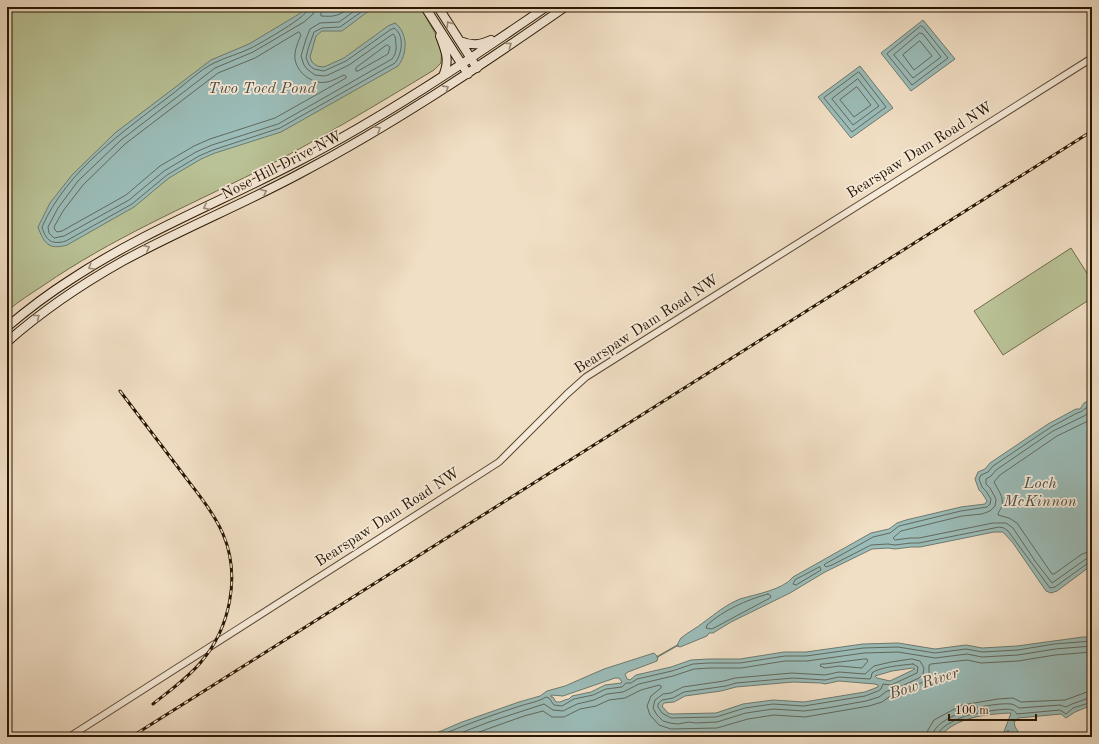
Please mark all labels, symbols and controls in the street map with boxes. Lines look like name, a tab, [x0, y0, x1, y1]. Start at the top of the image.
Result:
one-way arrow	[446, 21, 454, 28]
one-way arrow	[505, 43, 512, 50]
water label: Two Toed Pond	[208, 81, 316, 97]
one-way arrow	[442, 85, 449, 93]
street label: Bearspaw Dam Road NW	[845, 100, 995, 202]
one-way arrow	[374, 127, 381, 134]
street label: Nose Hill Drive NW	[220, 129, 344, 203]
one-way arrow	[260, 189, 268, 196]
one-way arrow	[203, 202, 210, 210]
one-way arrow	[143, 246, 151, 253]
one-way arrow	[88, 263, 95, 270]
street label: Bearspaw Dam Road NW	[572, 273, 722, 377]
one-way arrow	[33, 315, 40, 322]
street label: Bearspaw Dam Road NW	[313, 466, 463, 570]
water label: Loch McKinnon	[1002, 476, 1077, 510]
water label: Bow River	[886, 665, 962, 703]
scale bar	[949, 696, 1036, 722]
text: 100 m	[955, 705, 989, 717]

